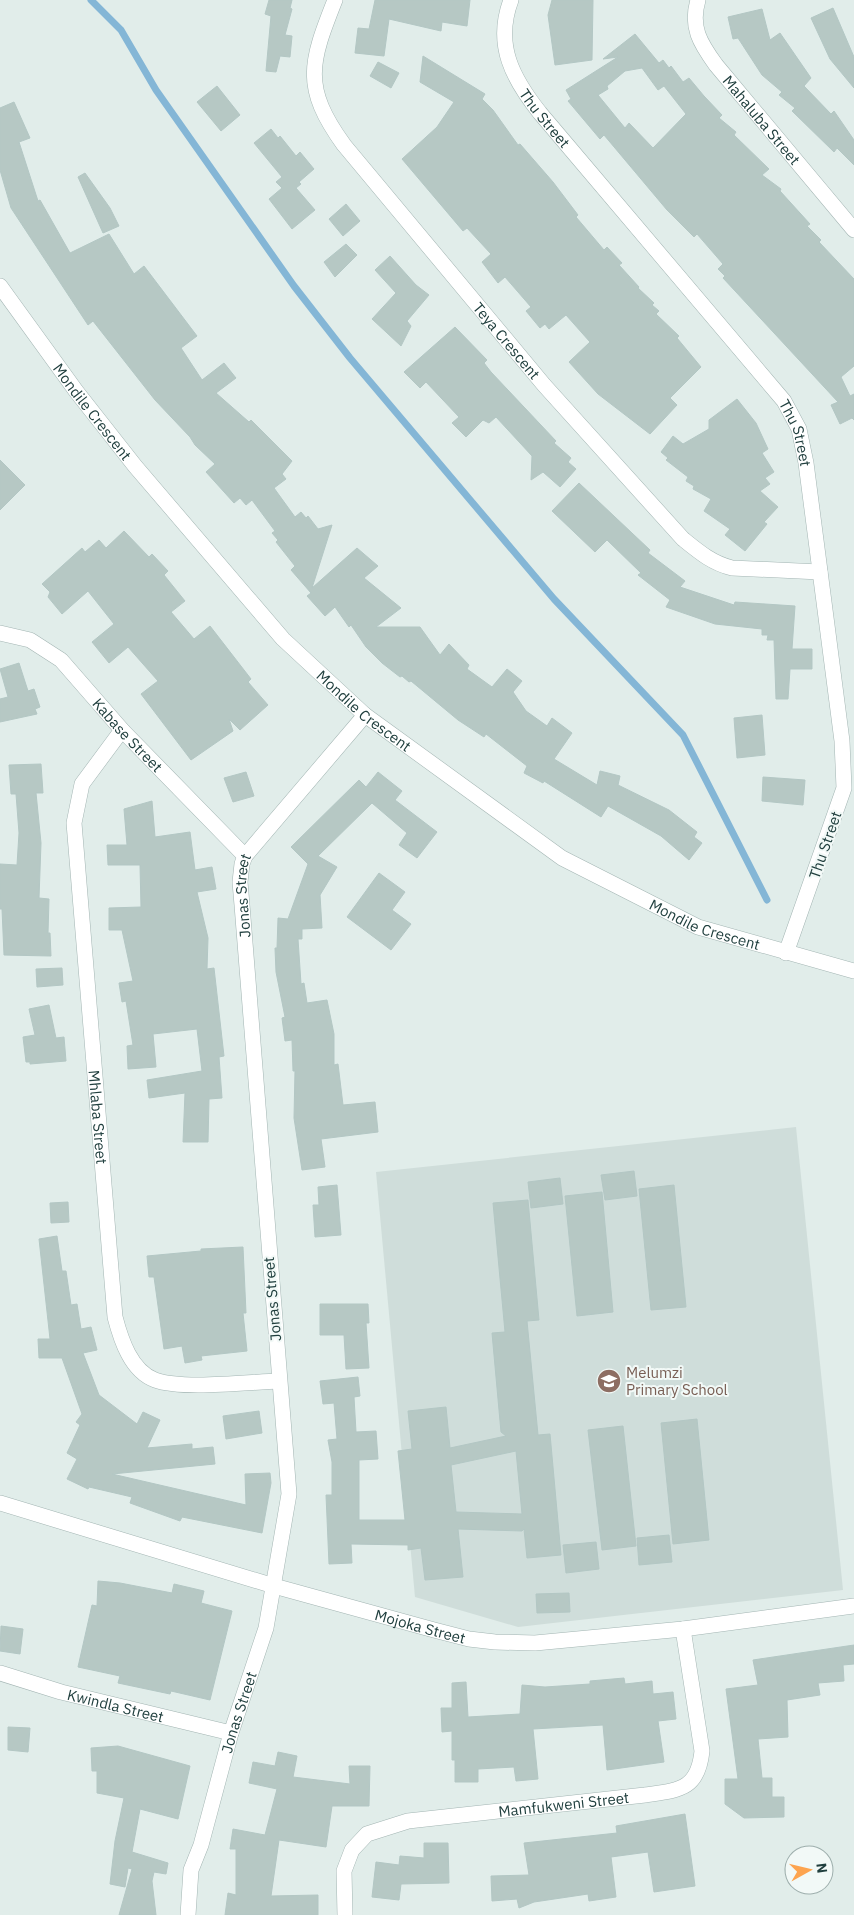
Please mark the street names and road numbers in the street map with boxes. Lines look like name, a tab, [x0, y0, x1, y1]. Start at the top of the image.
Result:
street label: Mahaluba Street	[719, 71, 805, 168]
street label: Thu Street	[515, 85, 575, 151]
street label: Teya Crescent	[469, 298, 544, 383]
street label: Mondile Crescent	[49, 359, 136, 464]
street label: Thu Street	[775, 396, 816, 467]
street label: Mondile Crescent	[313, 666, 415, 755]
street label: Kabase Street	[89, 694, 167, 776]
street label: Thu Street	[805, 809, 845, 881]
street label: Jonas Street	[230, 851, 255, 938]
street label: Mondile Crescent	[646, 894, 762, 954]
street label: Mhlaba Street	[85, 1069, 112, 1165]
street label: Jonas Street	[259, 1256, 285, 1342]
street label: Mojoka Street	[373, 1605, 468, 1647]
street label: Jonas Street	[217, 1669, 260, 1755]
street label: Kwindla Street	[65, 1684, 166, 1726]
street label: Mamfukweni Street	[497, 1787, 630, 1821]

